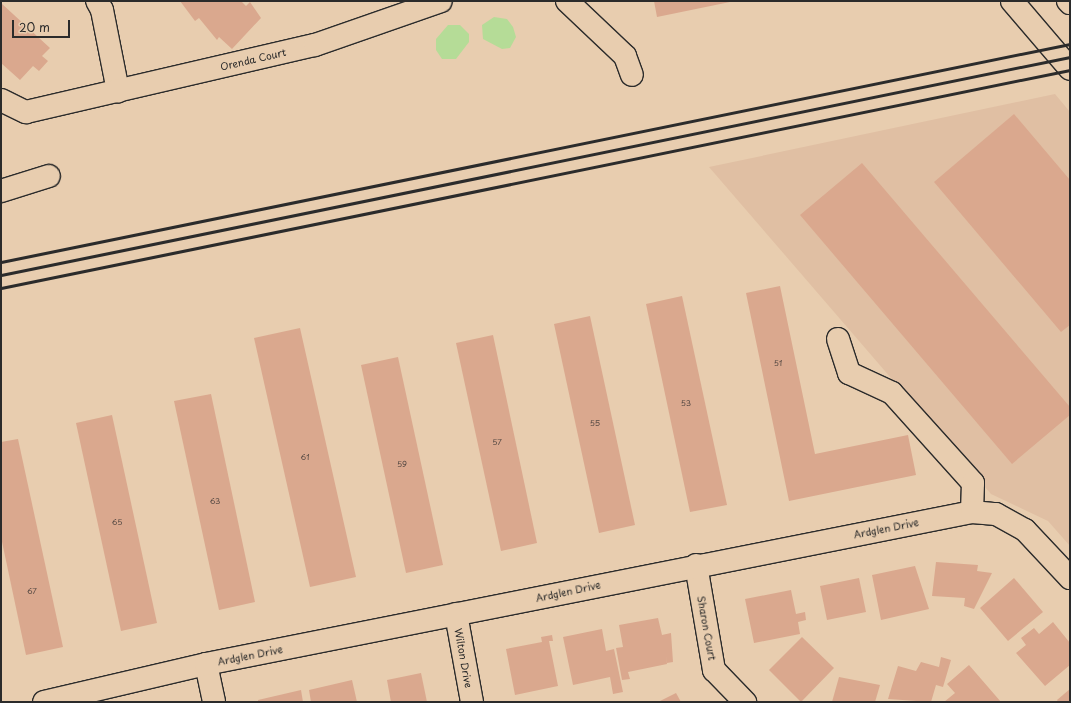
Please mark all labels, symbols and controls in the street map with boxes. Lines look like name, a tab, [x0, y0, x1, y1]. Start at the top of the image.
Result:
scale bar	[14, 12, 72, 38]
text: 20 m	[19, 18, 50, 36]
street label: Orenda Court	[219, 46, 287, 72]
house number: 51	[774, 359, 782, 369]
house number: 53	[681, 399, 691, 409]
house number: 55	[590, 419, 600, 429]
house number: 57	[492, 438, 502, 448]
house number: 61	[301, 453, 309, 463]
house number: 59	[397, 460, 407, 470]
house number: 63	[210, 497, 220, 507]
street label: Ardglen Drive	[852, 516, 920, 540]
house number: 65	[112, 518, 122, 528]
street label: Ardglen Drive	[534, 578, 602, 604]
house number: 67	[27, 587, 37, 597]
street label: Sharon Court	[695, 595, 719, 661]
street label: Wilton Drive	[453, 627, 475, 689]
street label: Ardglen Drive	[216, 643, 284, 667]

